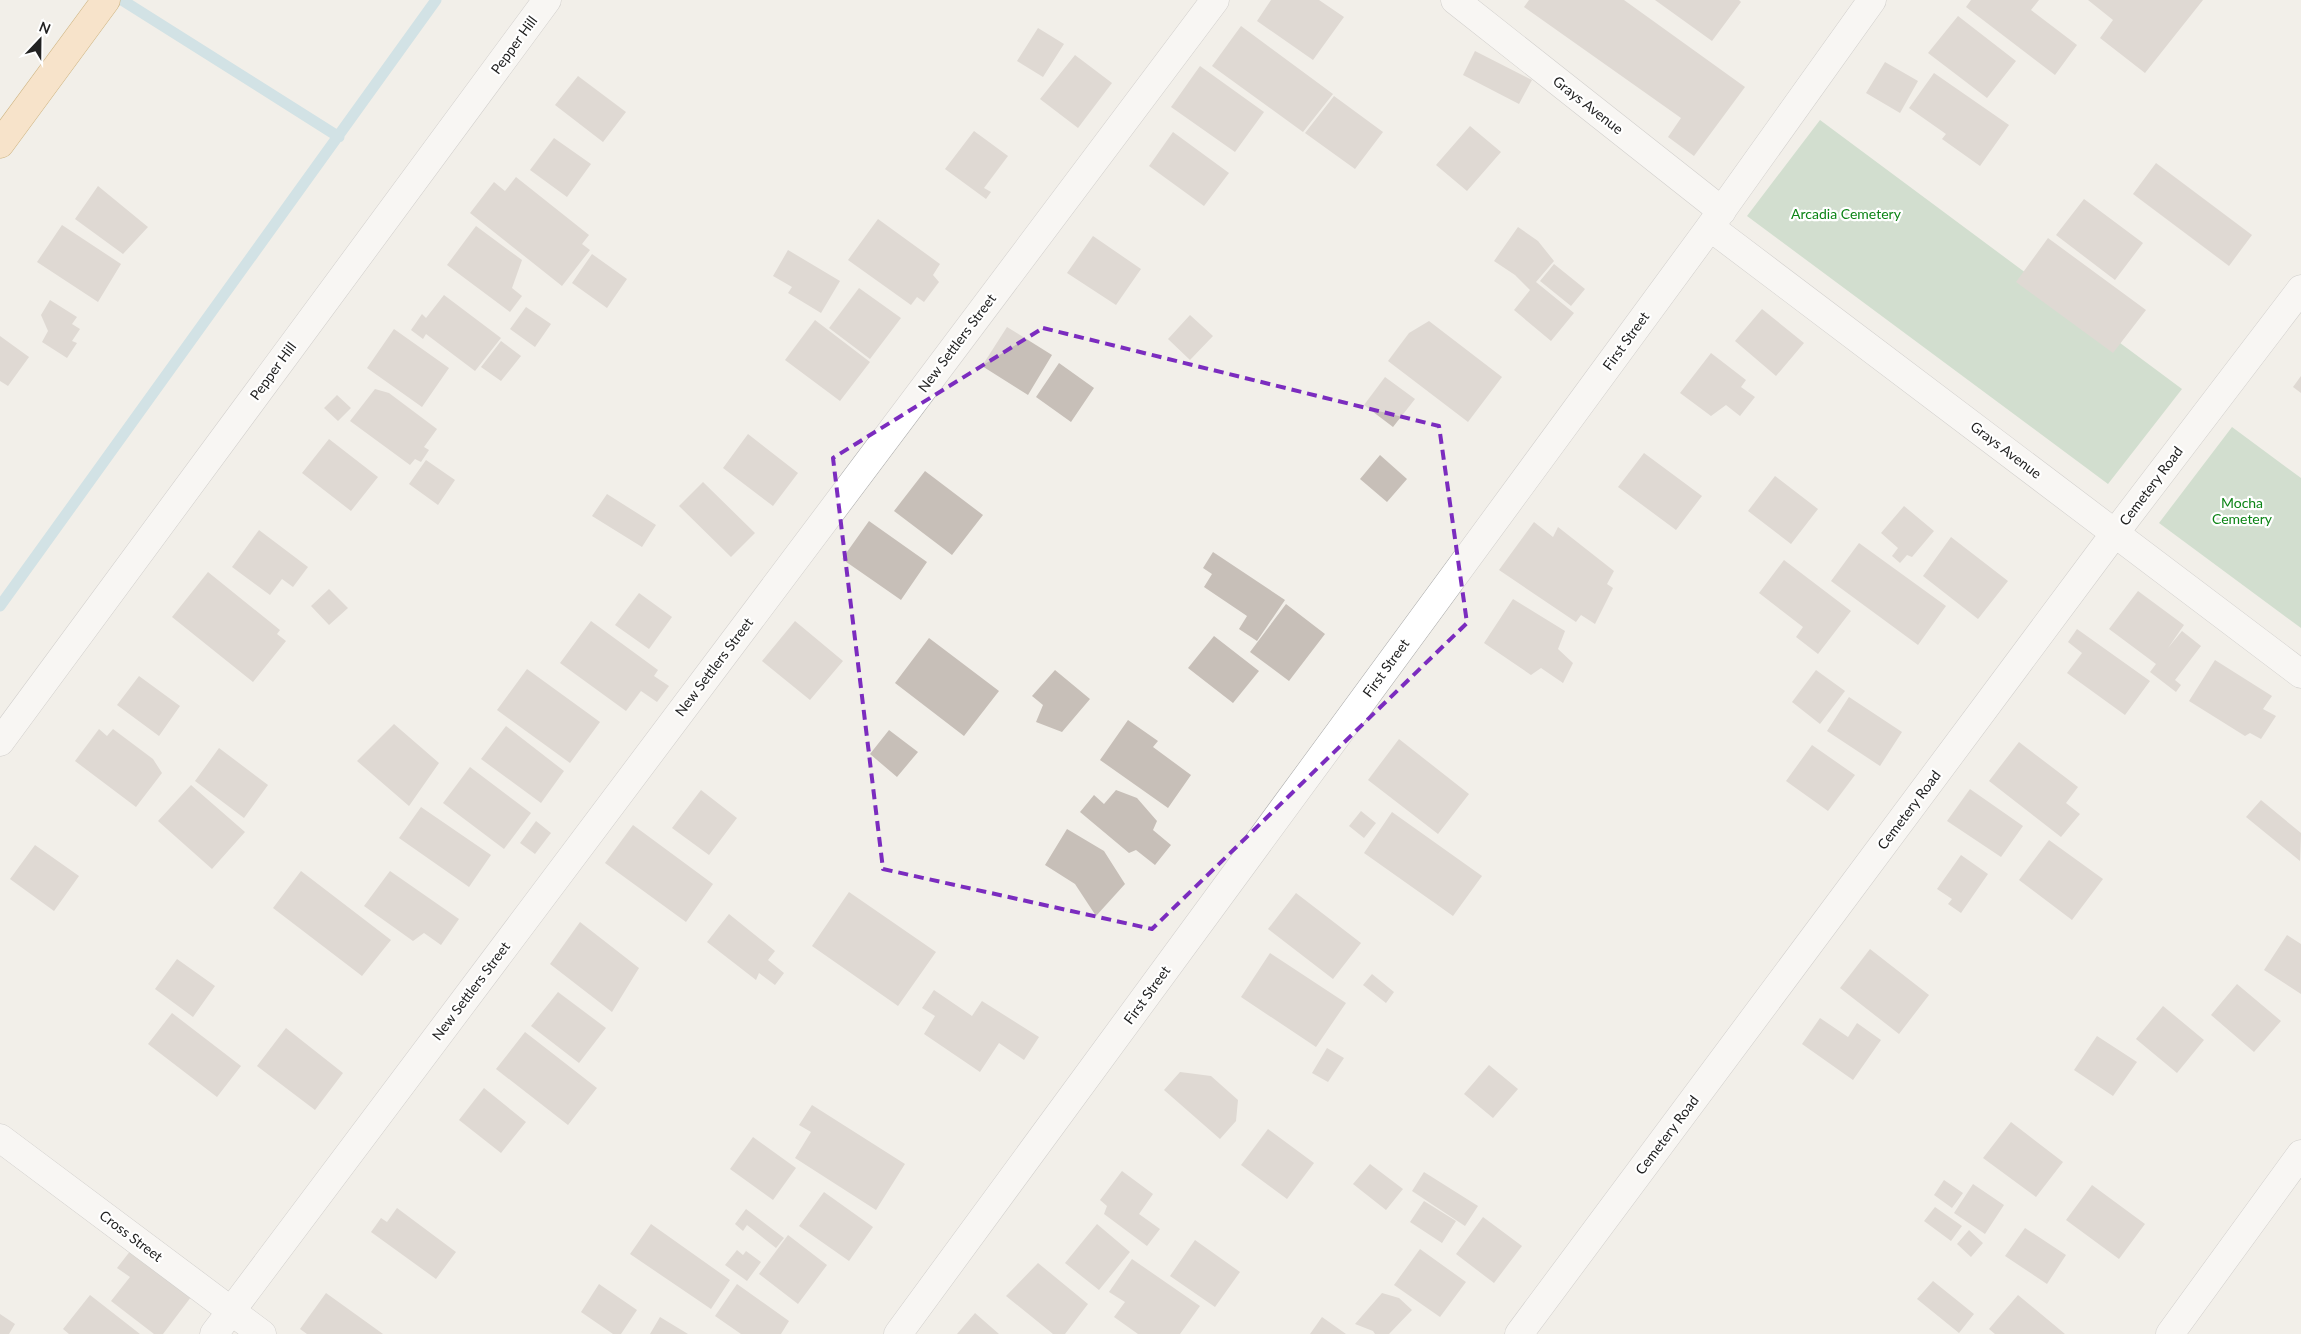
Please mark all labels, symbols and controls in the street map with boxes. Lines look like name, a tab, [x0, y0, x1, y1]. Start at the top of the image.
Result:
street label: Pepper Hill	[487, 12, 540, 77]
north arrow	[15, 15, 65, 65]
text: N	[37, 18, 53, 37]
street label: Grays Avenue	[1550, 72, 1627, 137]
park label: Arcadia Cemetery	[1791, 205, 1902, 222]
street label: New Settlers Street	[914, 290, 999, 395]
street label: First Street	[1599, 308, 1652, 373]
street label: Pepper Hill	[246, 338, 299, 403]
street label: Grays Avenue	[1967, 417, 2045, 482]
street label: Cemetery Road	[2115, 443, 2186, 529]
park label: Mocha Cemetery	[2212, 494, 2273, 527]
street label: New Settlers Street	[671, 614, 756, 719]
street label: First Street	[1359, 635, 1412, 700]
street label: Cemetery Road	[1873, 767, 1944, 853]
street label: New Settlers Street	[428, 938, 513, 1043]
street label: First Street	[1120, 962, 1173, 1027]
street label: Cemetery Road	[1631, 1092, 1702, 1178]
street label: Cross Street	[96, 1206, 166, 1265]

